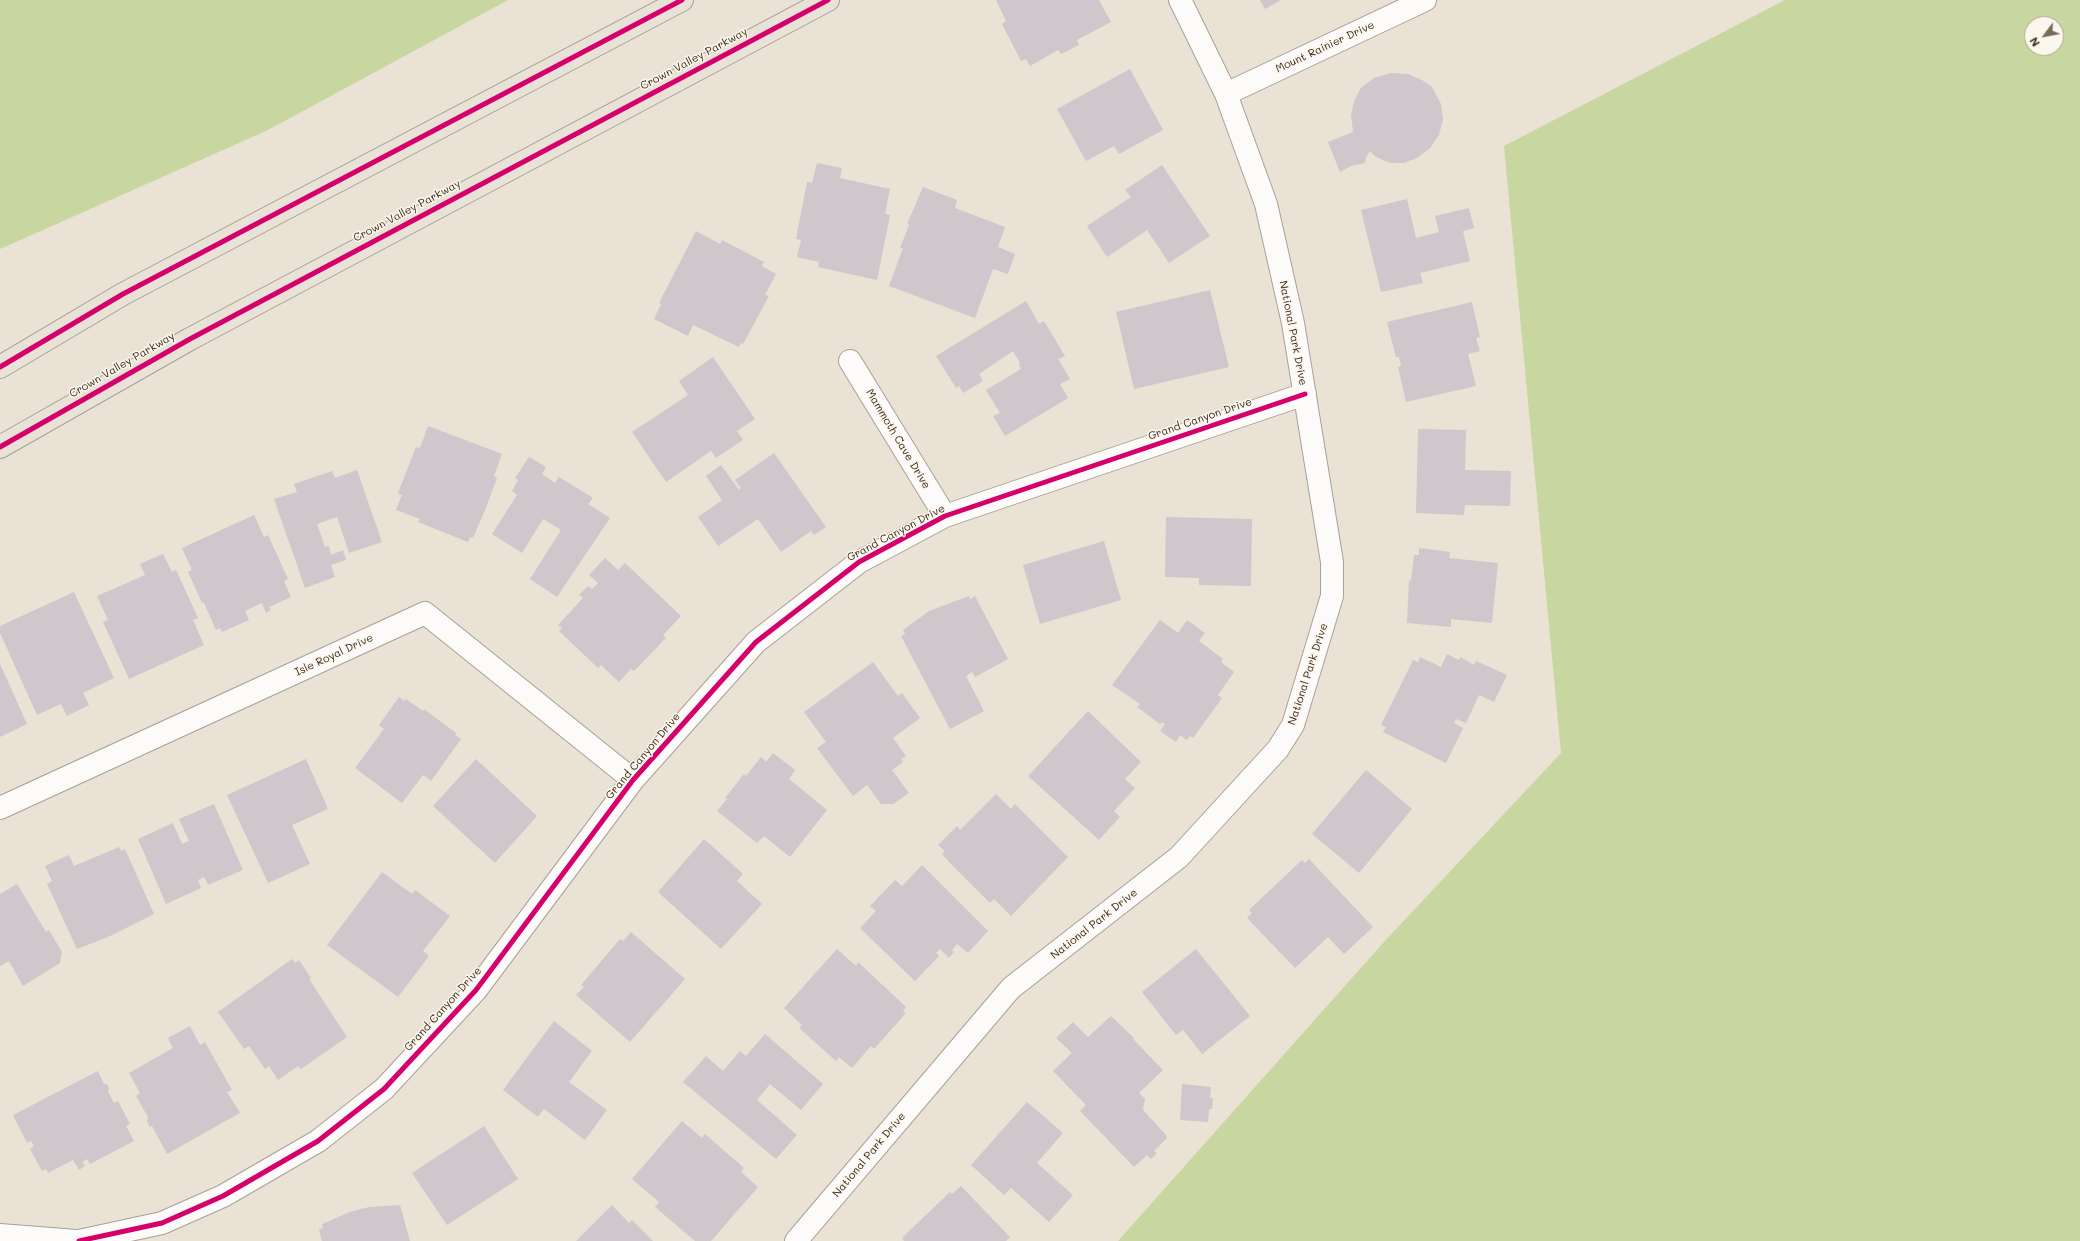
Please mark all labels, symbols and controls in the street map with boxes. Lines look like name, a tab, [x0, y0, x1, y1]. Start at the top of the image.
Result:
north arrow	[2024, 16, 2064, 56]
street label: Mount Rainier Drive	[1274, 18, 1376, 76]
street label: Crown Valley Parkway	[638, 25, 750, 93]
text: N	[2026, 35, 2043, 50]
street label: Crown Valley Parkway	[351, 177, 463, 245]
street label: National Park Drive	[1276, 279, 1310, 387]
street label: Crown Valley Parkway	[67, 329, 177, 401]
street label: Mammoth Cave Drive	[863, 387, 933, 491]
street label: Grand Canyon Drive	[1146, 395, 1254, 443]
street label: Grand Canyon Drive	[845, 502, 947, 564]
street label: National Park Drive	[1285, 621, 1331, 727]
street label: Isle Royal Drive	[293, 631, 375, 679]
street label: Grand Canyon Drive	[603, 710, 683, 802]
street label: National Park Drive	[1048, 886, 1140, 962]
street label: Grand Canyon Drive	[402, 964, 484, 1054]
street label: National Park Drive	[830, 1110, 908, 1200]

